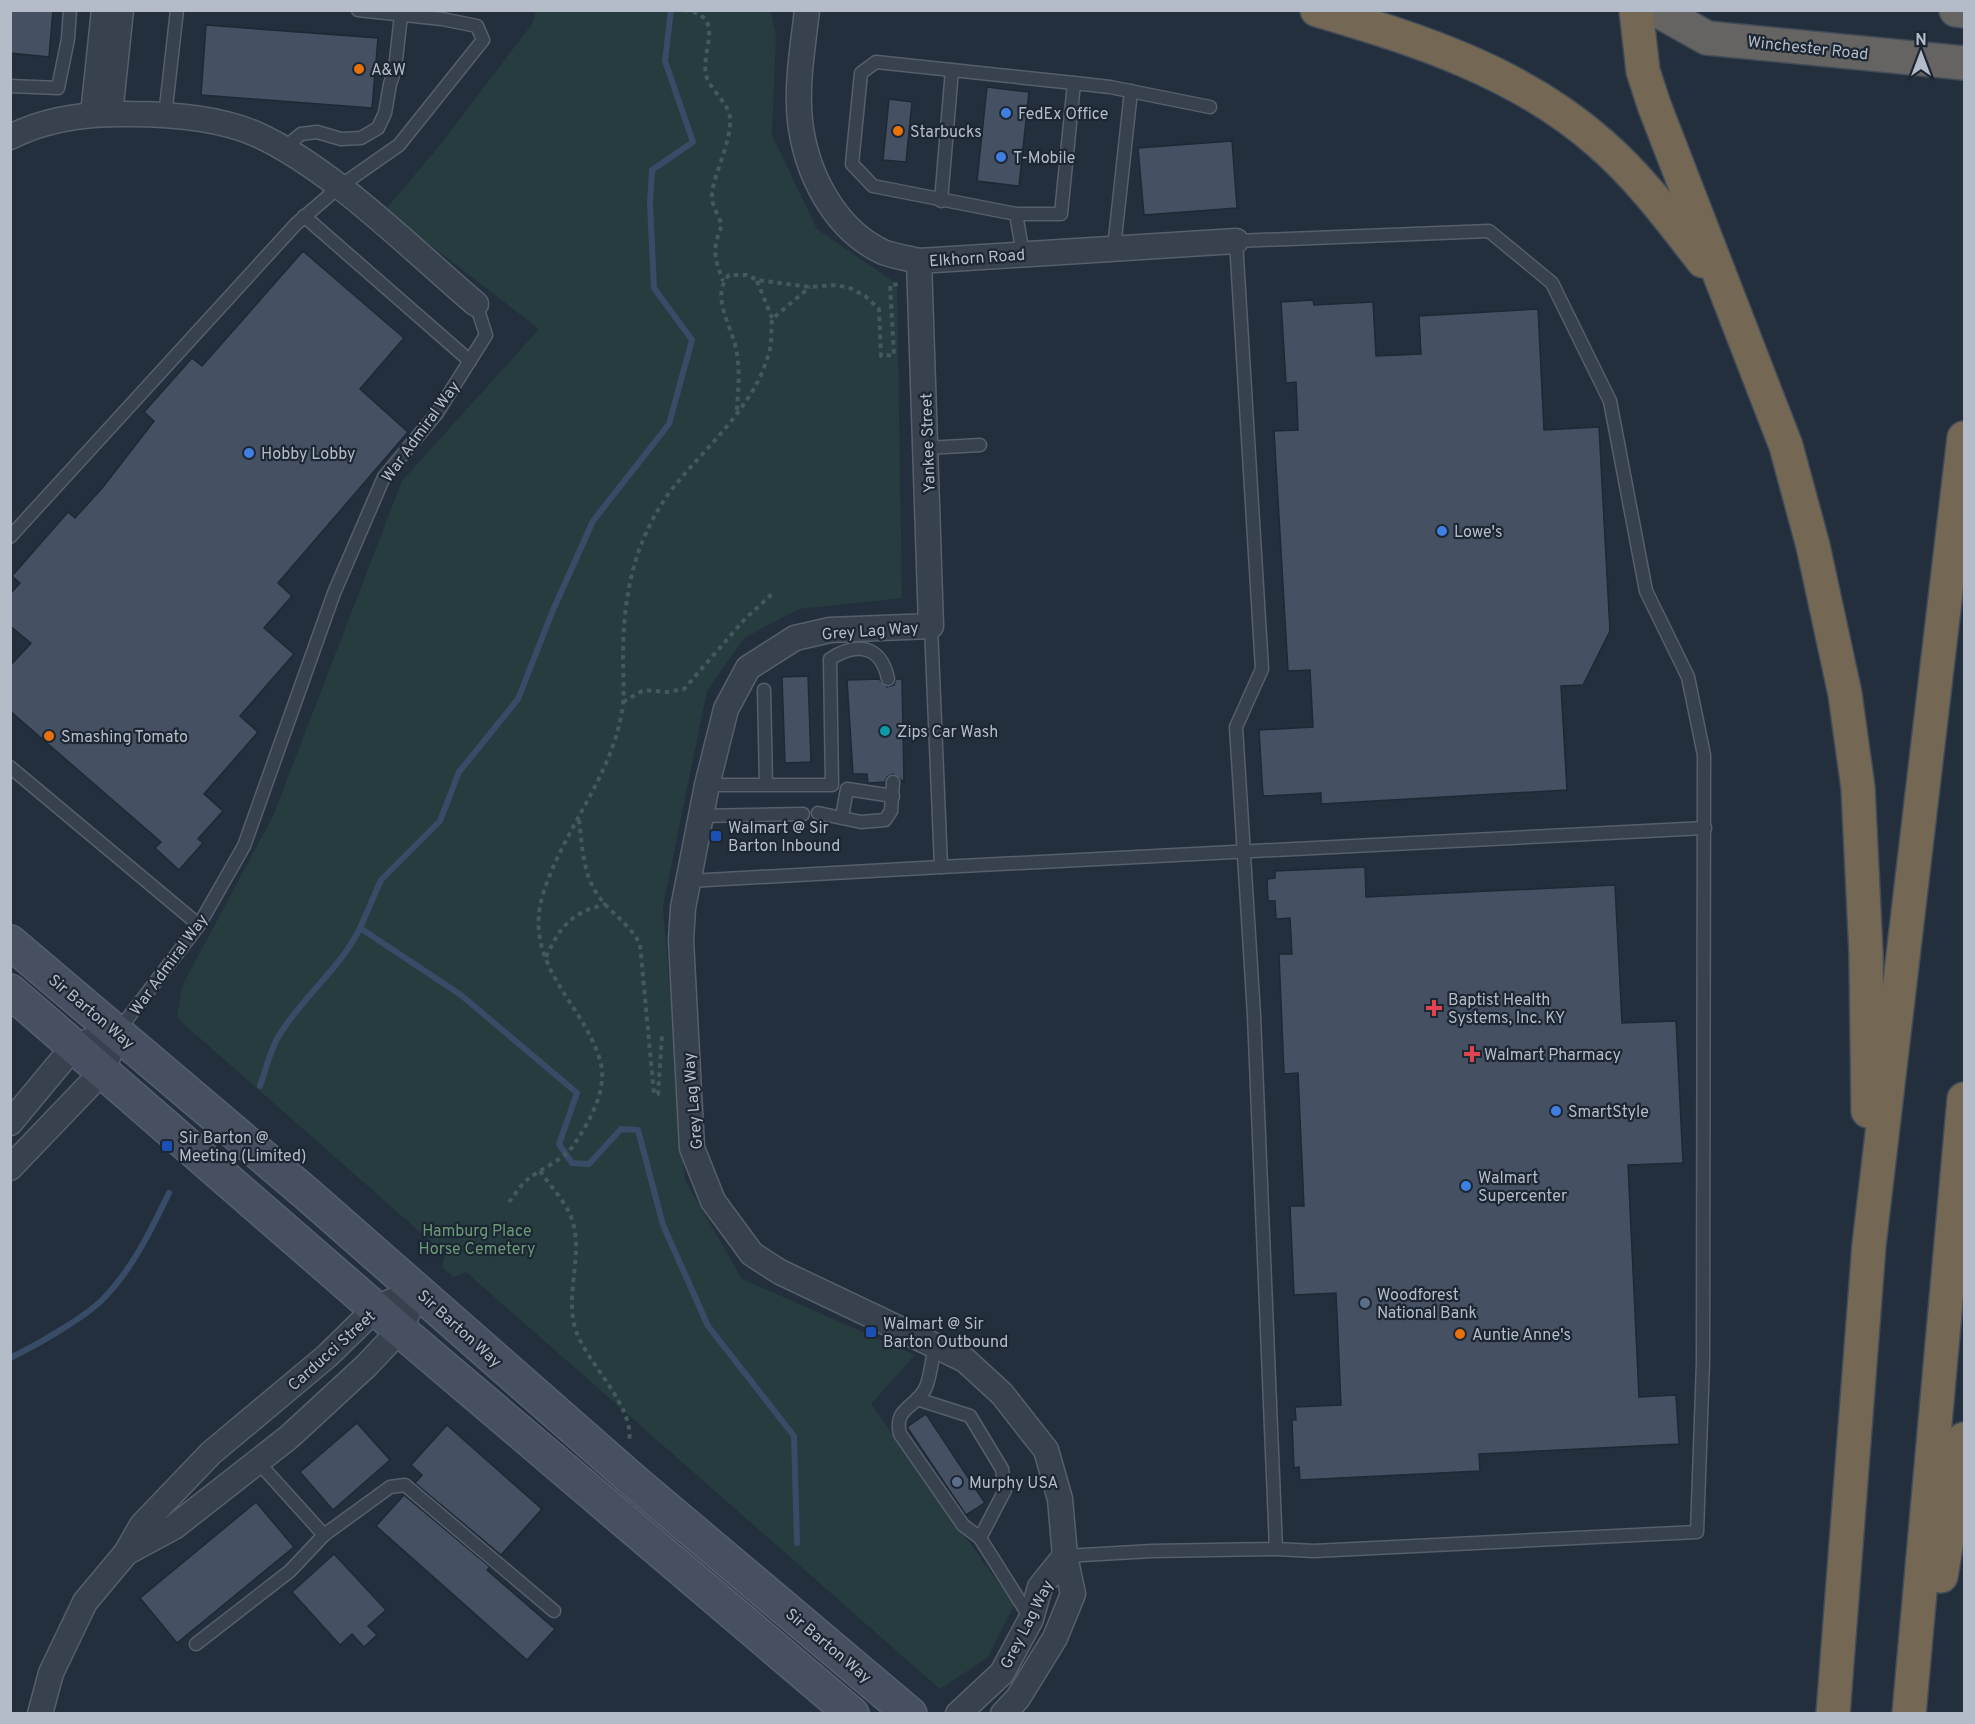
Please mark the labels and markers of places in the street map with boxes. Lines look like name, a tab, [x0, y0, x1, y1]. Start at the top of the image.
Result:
place label: A&W	[371, 61, 406, 81]
marker: A&W	[352, 62, 366, 76]
place label: FedEx Office	[1018, 105, 1108, 125]
marker: FedEx Office	[999, 106, 1013, 120]
place label: Starbucks	[910, 123, 982, 143]
marker: Starbucks	[891, 124, 905, 138]
place label: T-Mobile	[1013, 149, 1075, 169]
marker: T-Mobile	[994, 150, 1008, 164]
place label: Hobby Lobby	[261, 445, 356, 465]
marker: Hobby Lobby	[242, 446, 256, 460]
place label: Lowe's	[1454, 523, 1503, 543]
marker: Lowe's	[1435, 524, 1449, 538]
place label: Zips Car Wash	[897, 723, 998, 743]
marker: Zips Car Wash	[878, 724, 892, 738]
place label: Smashing Tomato	[61, 728, 188, 748]
marker: Smashing Tomato	[42, 729, 56, 743]
place label: Walmart @ Sir Barton Inbound	[728, 819, 840, 857]
marker: Walmart @ Sir Barton Inbound	[709, 829, 723, 843]
place label: Baptist Health Systems, Inc. KY	[1448, 991, 1565, 1029]
marker: Baptist Health Systems, Inc. KY	[1425, 999, 1443, 1017]
place label: Walmart Pharmacy	[1484, 1046, 1621, 1066]
marker: Walmart Pharmacy	[1465, 1047, 1479, 1061]
place label: SmartStyle	[1568, 1103, 1649, 1123]
marker: SmartStyle	[1549, 1104, 1563, 1118]
place label: Sir Barton @ Meeting (Limited)	[179, 1129, 306, 1167]
marker: Sir Barton @ Meeting (Limited)	[160, 1139, 174, 1153]
place label: Walmart Supercenter	[1478, 1169, 1567, 1207]
marker: Walmart Supercenter	[1459, 1179, 1473, 1193]
place label: Woodforest National Bank	[1377, 1286, 1477, 1324]
marker: Woodforest National Bank	[1358, 1296, 1372, 1310]
place label: Walmart @ Sir Barton Outbound	[883, 1315, 1008, 1353]
marker: Walmart @ Sir Barton Outbound	[864, 1325, 878, 1339]
place label: Auntie Anne's	[1472, 1326, 1571, 1346]
marker: Auntie Anne's	[1453, 1327, 1467, 1341]
place label: Murphy USA	[969, 1474, 1058, 1494]
marker: Murphy USA	[950, 1475, 964, 1489]

